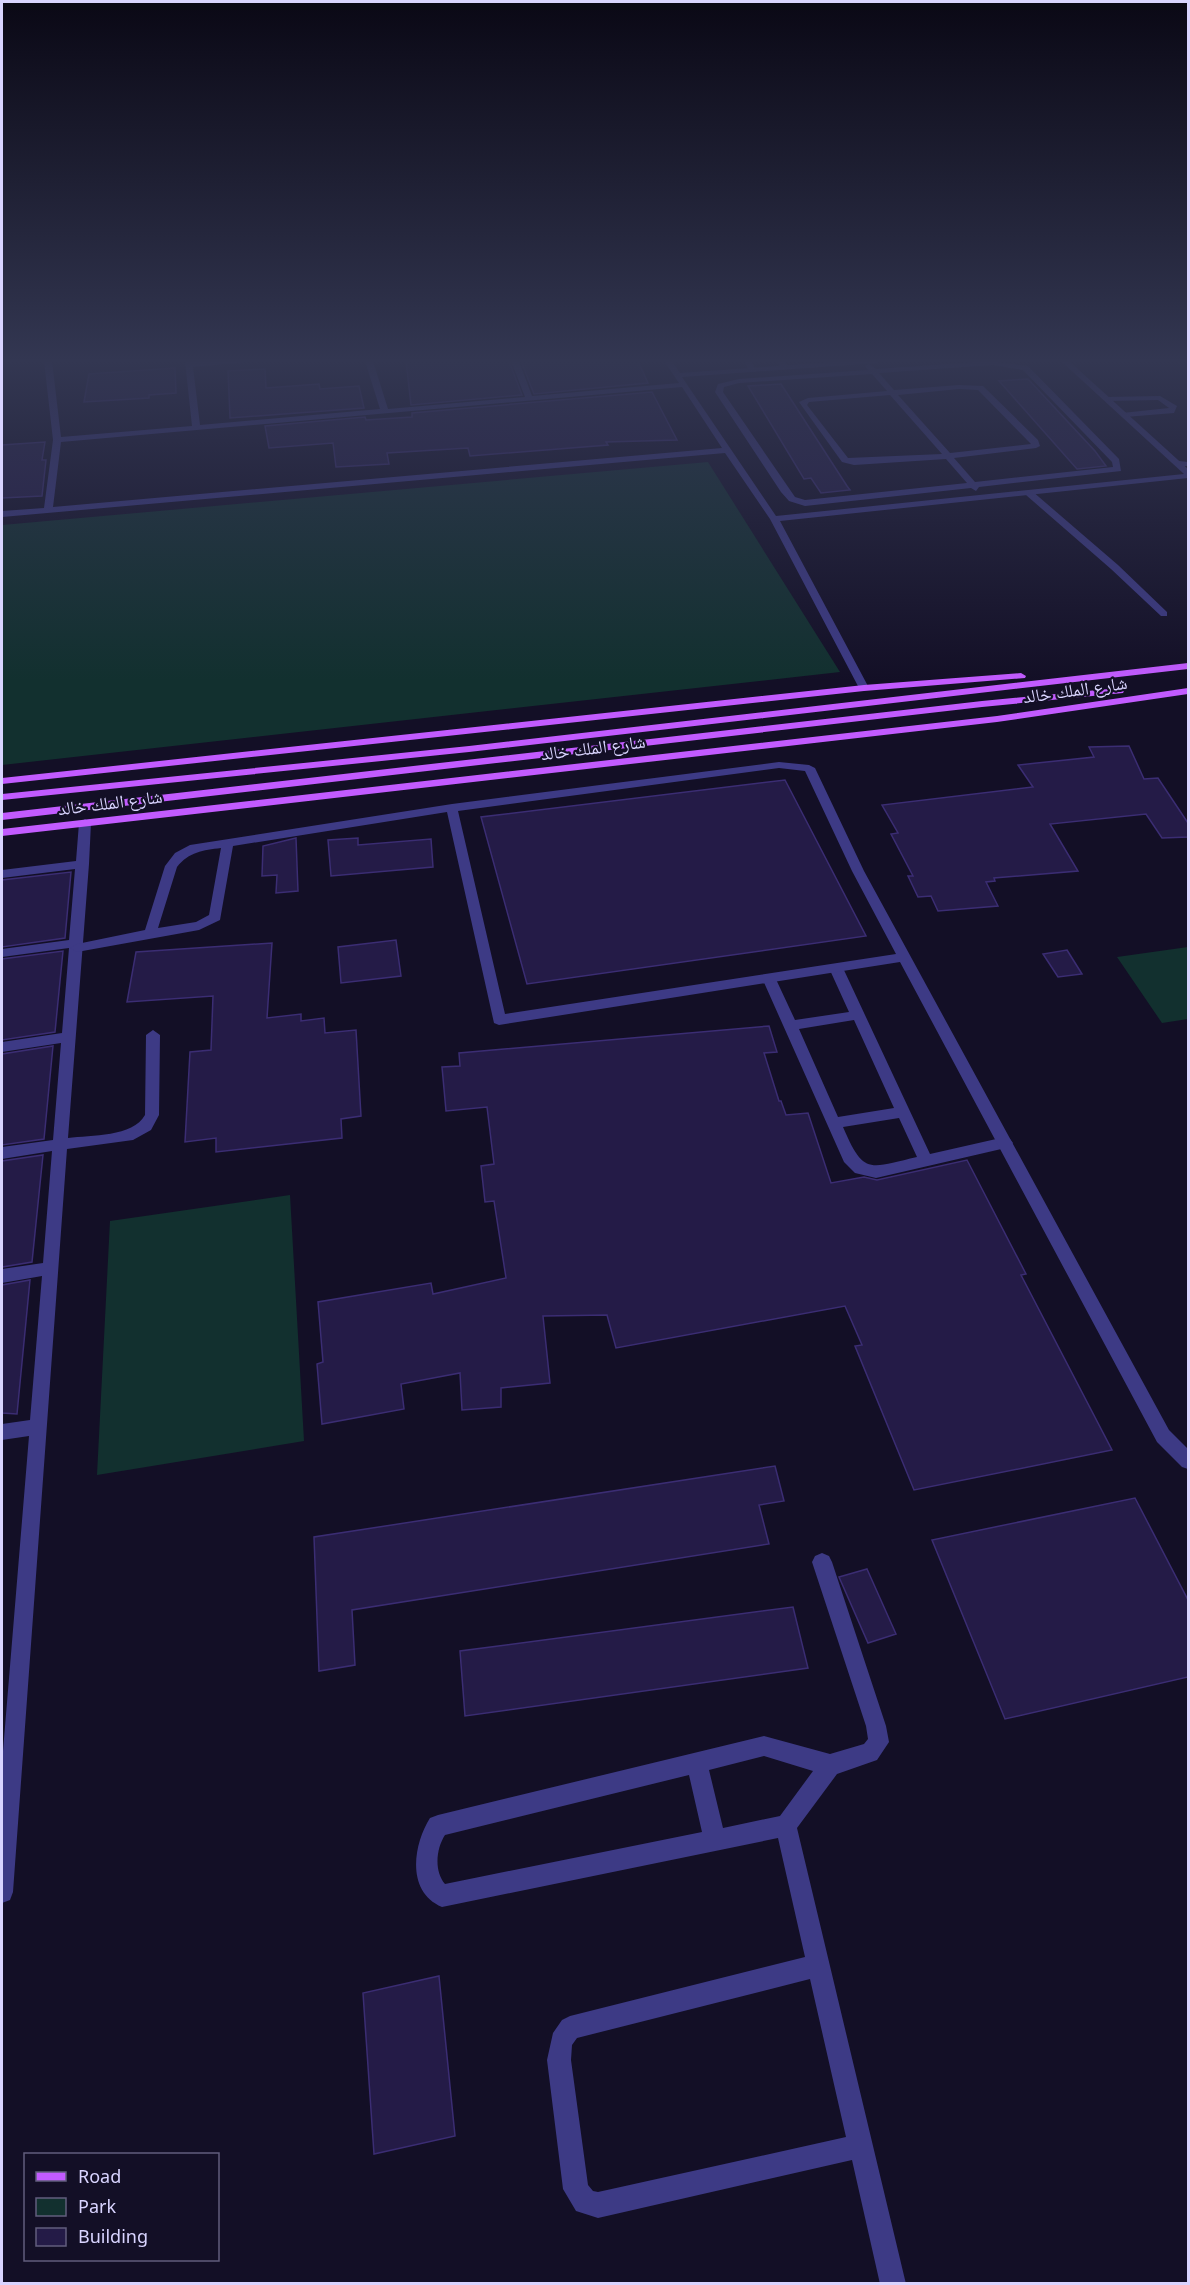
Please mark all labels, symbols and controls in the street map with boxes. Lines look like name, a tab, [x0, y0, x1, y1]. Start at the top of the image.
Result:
street label: شارع الملك خالد	[1021, 670, 1129, 708]
street label: شارع الملك خالد	[539, 729, 647, 765]
street label: شارع الملك خالد	[56, 784, 164, 820]
legend	[24, 2153, 219, 2261]
text: Road	[78, 2164, 121, 2188]
text: Park	[78, 2194, 116, 2218]
text: Building	[78, 2224, 148, 2248]

